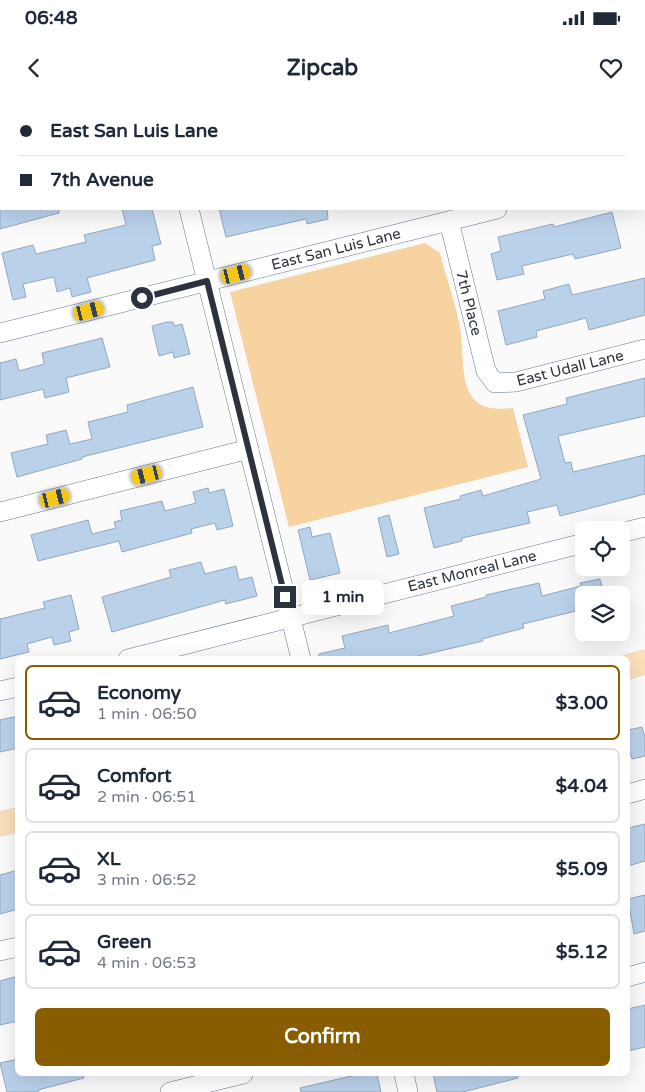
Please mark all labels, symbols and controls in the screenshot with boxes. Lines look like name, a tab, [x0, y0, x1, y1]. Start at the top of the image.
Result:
text: 06:48	[25, 7, 78, 29]
icon: back	[20, 54, 48, 82]
icon: heart	[597, 54, 625, 82]
text: Zipcab	[287, 55, 358, 81]
text: East San Luis Lane	[50, 120, 218, 142]
text: 7th Avenue	[50, 169, 154, 191]
street label: East San Luis Lane	[269, 224, 403, 274]
car	[219, 263, 252, 285]
street label: 7th Place	[452, 268, 486, 338]
route start	[131, 287, 153, 309]
car	[72, 300, 105, 322]
street label: East Udall Lane	[515, 346, 625, 390]
car	[130, 464, 163, 486]
car	[38, 487, 71, 509]
map controls	[575, 521, 630, 641]
button: locate	[575, 521, 630, 576]
street label: East Monreal Lane	[406, 546, 538, 596]
callout: 1 min	[302, 580, 385, 614]
route end	[274, 586, 296, 608]
button: layers	[575, 586, 630, 641]
text: 1 min	[322, 587, 364, 607]
icon: car	[37, 680, 82, 725]
text: Economy	[97, 682, 181, 704]
text: $3.00	[556, 692, 608, 714]
text: 1 min · 06:50	[97, 704, 196, 724]
icon: car	[37, 763, 82, 808]
text: Comfort	[97, 765, 171, 787]
text: $4.04	[556, 775, 608, 797]
text: 2 min · 06:51	[97, 787, 196, 807]
icon: car	[37, 846, 82, 891]
text: XL	[97, 848, 121, 870]
text: $5.09	[556, 858, 608, 880]
text: 3 min · 06:52	[97, 870, 196, 890]
icon: car	[37, 929, 82, 974]
text: Green	[97, 931, 151, 953]
text: $5.12	[556, 941, 608, 963]
text: 4 min · 06:53	[97, 953, 196, 973]
button: Confirm	[35, 1008, 610, 1066]

